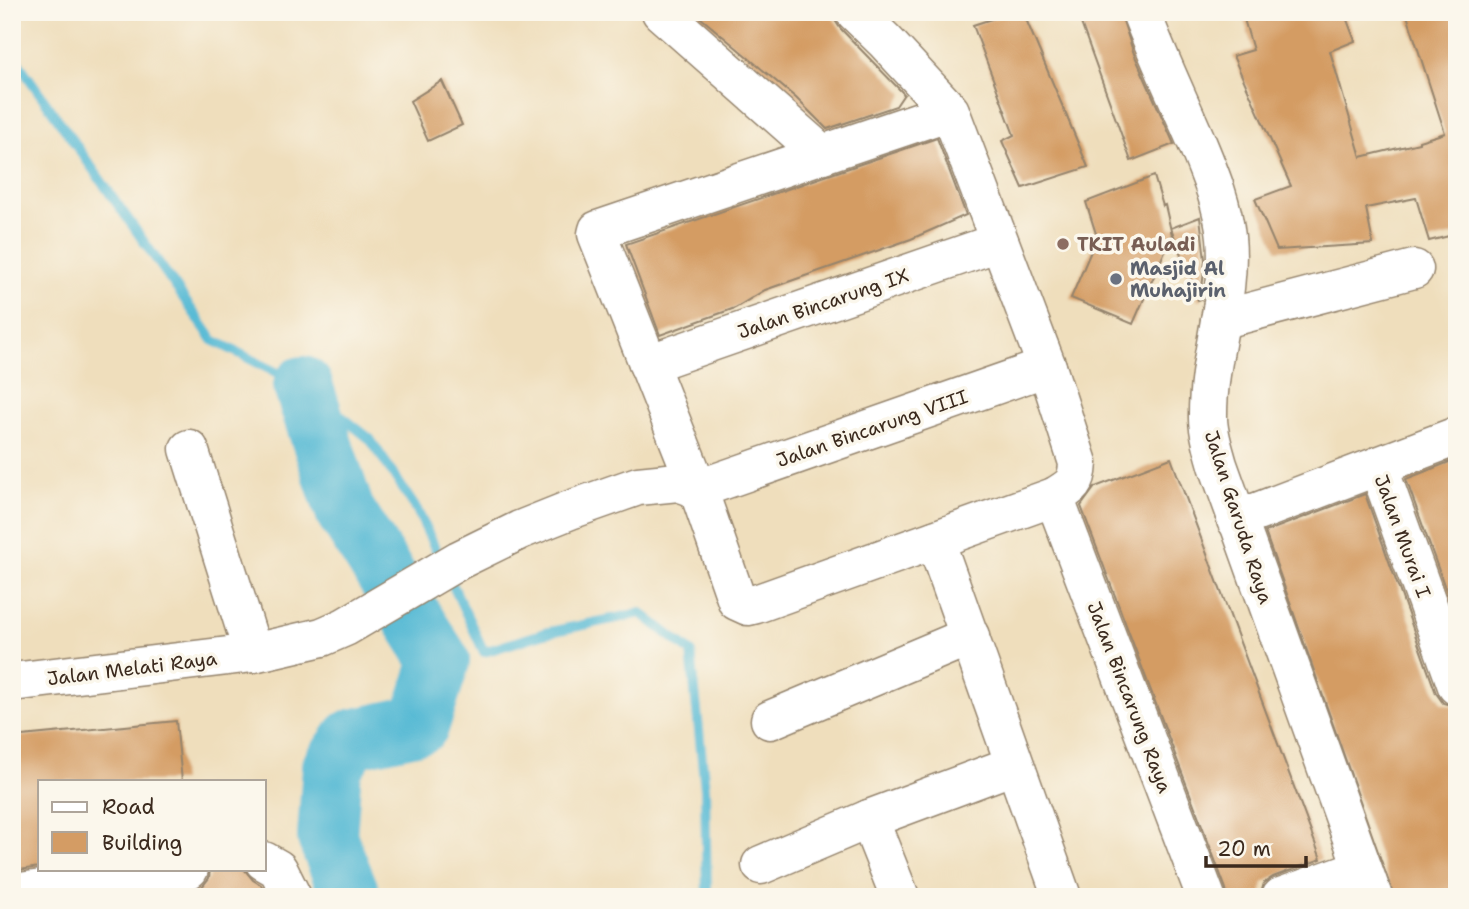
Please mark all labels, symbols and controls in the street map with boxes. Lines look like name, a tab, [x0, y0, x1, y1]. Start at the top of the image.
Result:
place label: TKIT Auladi	[1077, 232, 1196, 257]
marker: TKIT Auladi	[1055, 236, 1071, 252]
place label: Masjid Al Muhajirin	[1130, 256, 1226, 303]
street label: Jalan Bincarung IX	[734, 262, 912, 344]
marker: Masjid Al Muhajirin	[1108, 271, 1124, 287]
street label: Jalan Bincarung VIII	[773, 384, 971, 473]
street label: Jalan Garuda Raya	[1199, 427, 1278, 607]
street label: Jalan Murai I	[1369, 471, 1436, 601]
street label: Jalan Bincarung Raya	[1081, 598, 1178, 797]
street label: Jalan Melati Raya	[46, 646, 219, 691]
legend	[38, 780, 266, 870]
text: Road	[102, 793, 155, 821]
scale bar	[1206, 825, 1306, 869]
text: Building	[102, 829, 182, 857]
text: 20 m	[1217, 835, 1271, 863]

